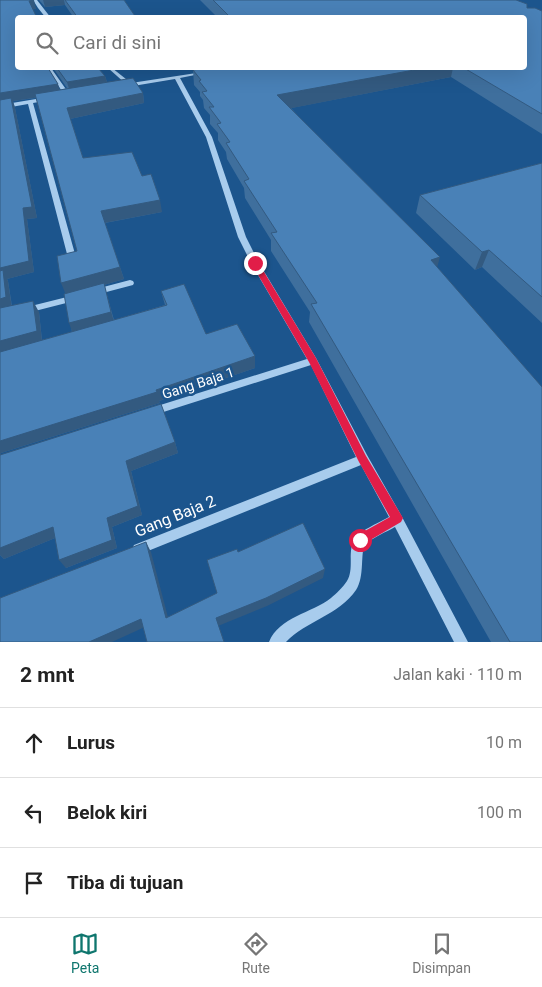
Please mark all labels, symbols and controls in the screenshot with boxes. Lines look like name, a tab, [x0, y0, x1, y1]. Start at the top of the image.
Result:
search box	[15, 15, 527, 70]
icon: search	[33, 29, 61, 57]
text: Cari di sini	[73, 31, 161, 54]
route end	[244, 252, 267, 275]
street label: Gang Baja 1	[160, 364, 236, 402]
street label: Gang Baja 2	[132, 491, 218, 541]
route start	[349, 529, 372, 552]
text: 2 mnt	[20, 663, 74, 687]
text: Jalan kaki · 110 m	[393, 665, 522, 684]
icon: ahead	[20, 729, 48, 757]
text: Lurus	[67, 731, 115, 754]
text: 10 m	[486, 733, 522, 752]
icon: left	[20, 799, 48, 827]
text: Belok kiri	[67, 801, 147, 824]
text: 100 m	[477, 803, 522, 822]
icon: arrive	[20, 869, 48, 897]
text: Tiba di tujuan	[67, 871, 183, 894]
tab: Peta	[71, 930, 99, 976]
tab: Rute	[242, 930, 270, 976]
tab: Disimpan	[412, 930, 471, 976]

